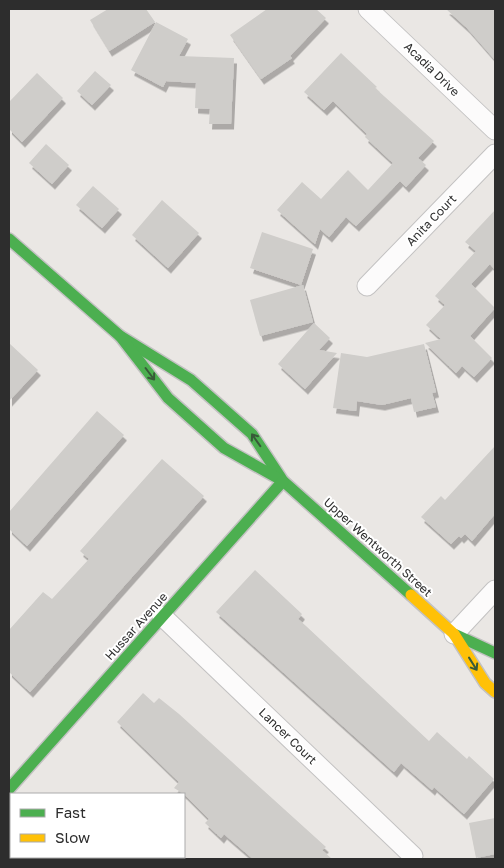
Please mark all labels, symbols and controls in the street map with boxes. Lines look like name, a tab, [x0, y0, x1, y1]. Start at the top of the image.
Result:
street label: Acadia Drive	[401, 39, 463, 99]
street label: Anita Court	[403, 191, 459, 249]
one-way arrow	[144, 367, 155, 380]
one-way arrow	[251, 433, 261, 447]
street label: Upper Wentworth Street	[321, 494, 435, 600]
street label: Hussar Avenue	[102, 589, 170, 663]
one-way arrow	[469, 657, 479, 671]
street label: Lancer Court	[256, 705, 320, 767]
legend	[10, 793, 185, 858]
text: Fast	[55, 803, 86, 821]
text: Slow	[55, 828, 90, 846]

